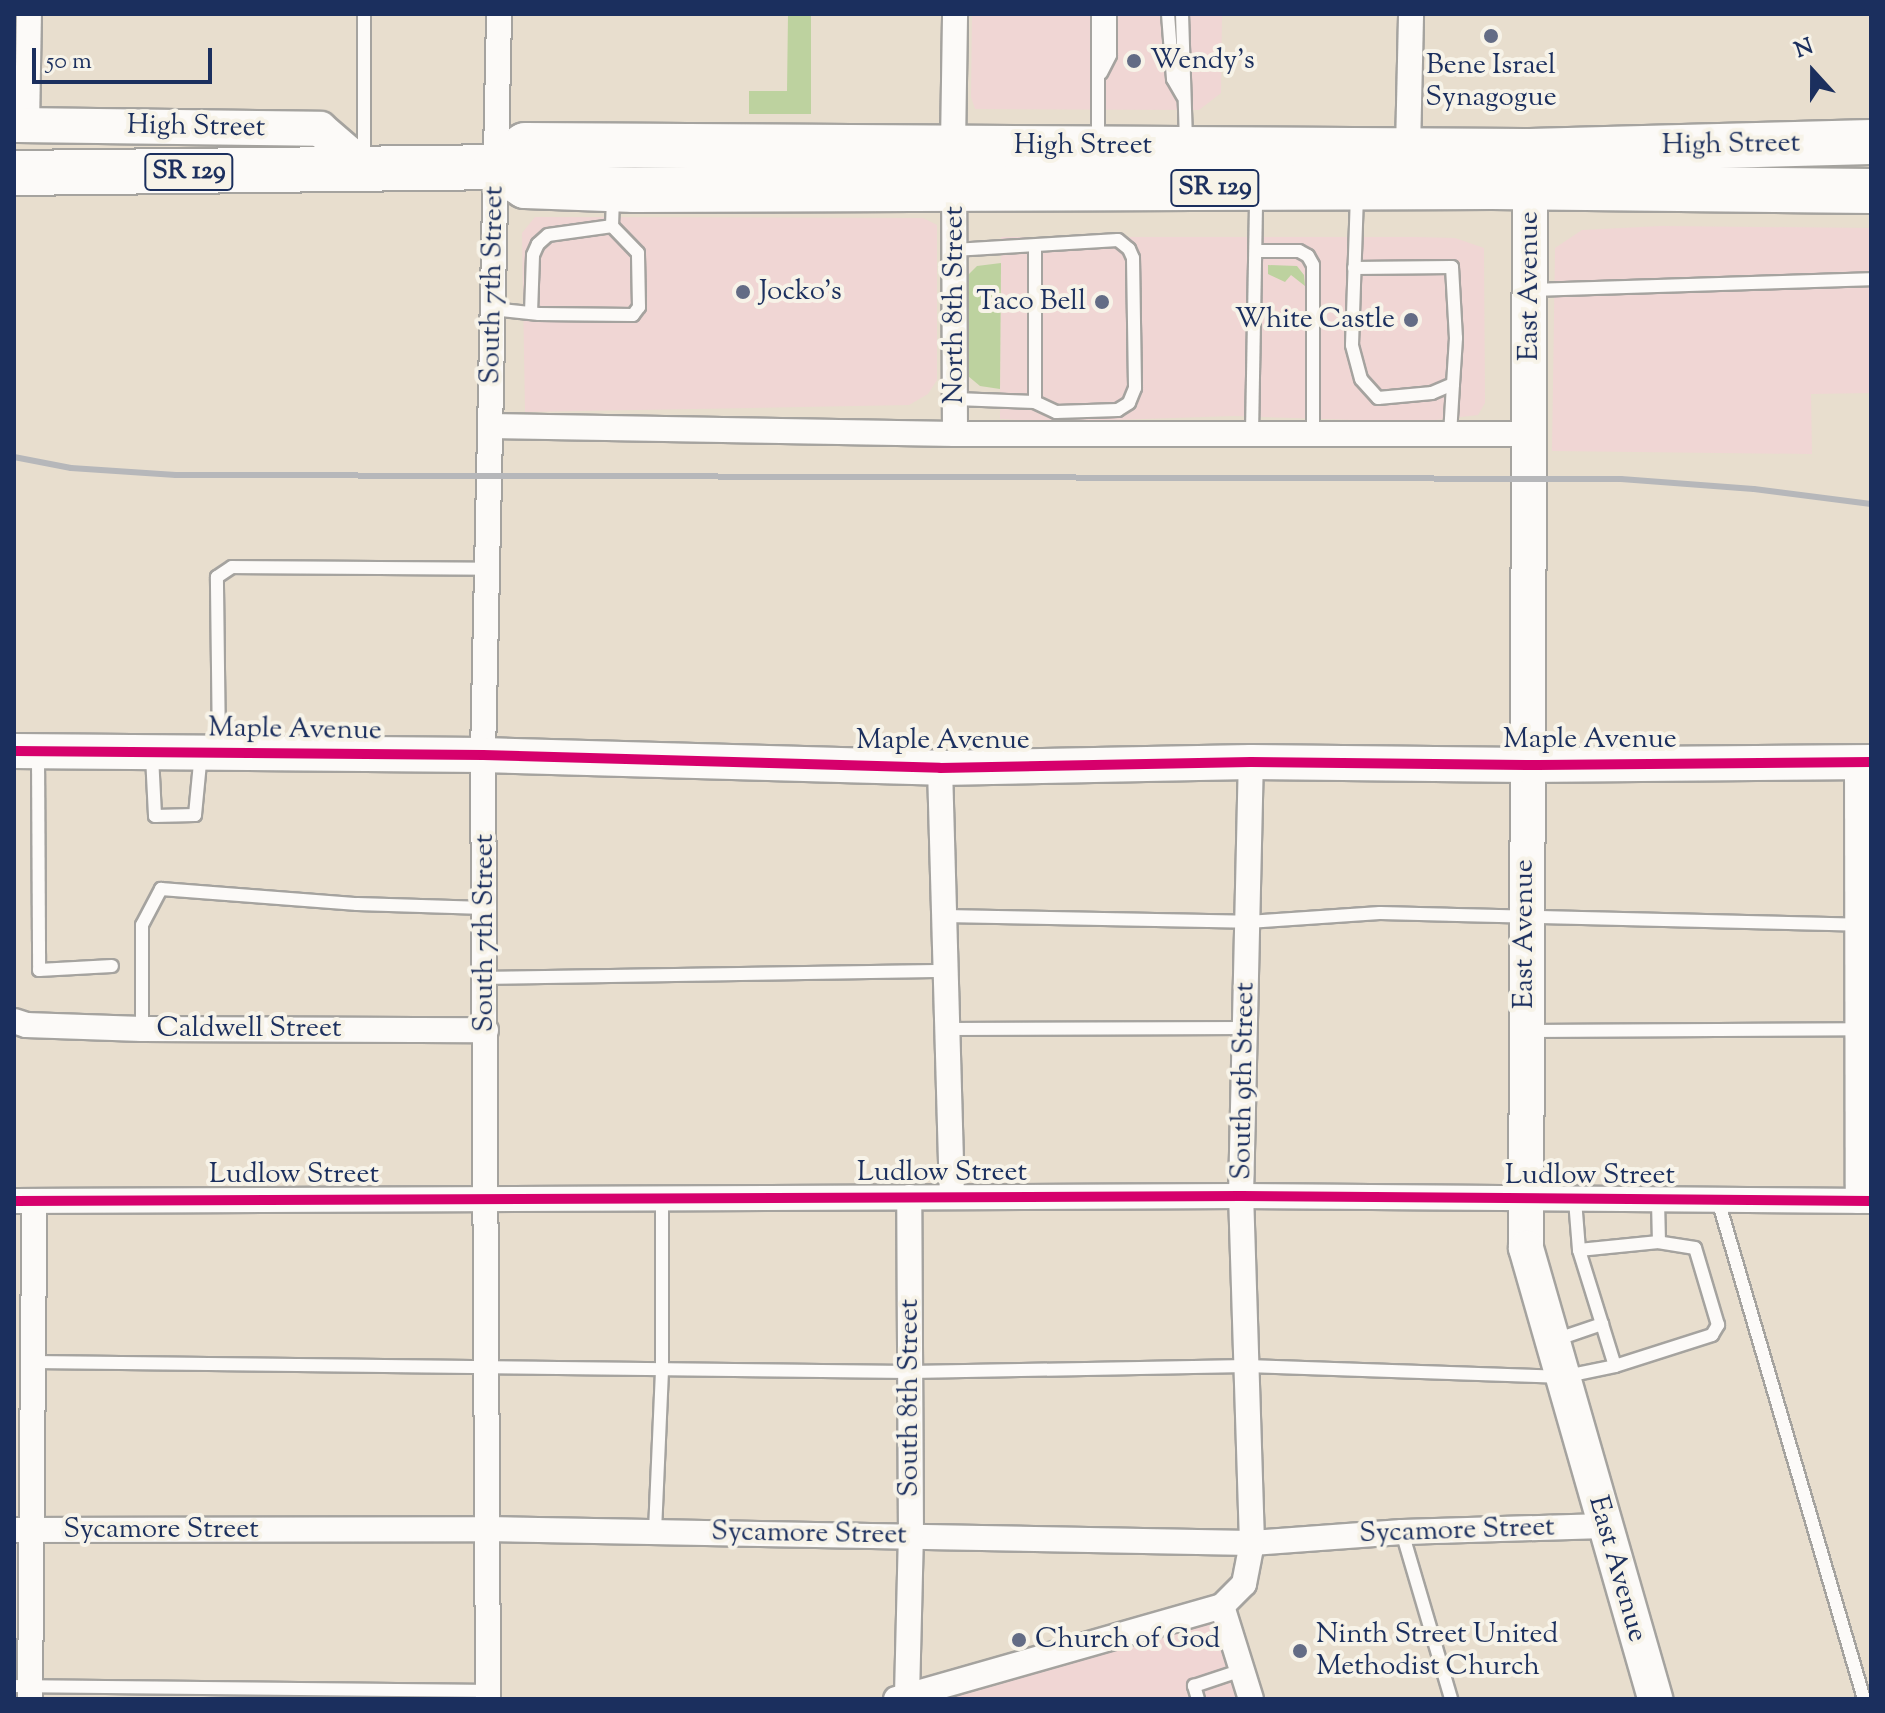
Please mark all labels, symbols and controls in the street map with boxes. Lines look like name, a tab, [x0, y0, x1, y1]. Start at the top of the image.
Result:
marker: Bene Israel Synagogue	[1482, 27, 1500, 45]
scale bar	[36, 32, 216, 82]
north arrow	[1773, 32, 1853, 112]
text: N	[1790, 32, 1818, 68]
place label: Wendy's	[1150, 44, 1255, 78]
text: 50 m	[46, 45, 92, 79]
place label: Bene Israel Synagogue	[1425, 49, 1557, 115]
marker: Wendy's	[1125, 52, 1143, 70]
street label: High Street	[127, 109, 265, 145]
street label: High Street	[1662, 127, 1800, 163]
street label: High Street	[1014, 129, 1152, 163]
road number: SR 129	[143, 150, 235, 194]
road number: SR 129	[1169, 166, 1261, 210]
street label: South 7th Street	[474, 186, 512, 384]
street label: North 8th Street	[938, 206, 972, 404]
street label: East Avenue	[1513, 211, 1547, 361]
place label: Jocko's	[759, 275, 842, 309]
marker: Jocko's	[734, 283, 752, 301]
place label: Taco Bell	[976, 285, 1086, 319]
marker: Taco Bell	[1093, 293, 1111, 311]
place label: White Castle	[1235, 303, 1395, 337]
marker: White Castle	[1402, 311, 1420, 329]
street label: Maple Avenue	[208, 712, 382, 748]
street label: Maple Avenue	[1503, 723, 1677, 757]
street label: Maple Avenue	[856, 724, 1030, 758]
street label: South 7th Street	[468, 834, 502, 1032]
street label: East Avenue	[1508, 859, 1542, 1009]
street label: South 9th Street	[1225, 982, 1263, 1180]
street label: Caldwell Street	[156, 1012, 342, 1046]
street label: Ludlow Street	[857, 1156, 1027, 1190]
street label: Ludlow Street	[209, 1158, 379, 1192]
street label: Ludlow Street	[1505, 1159, 1675, 1193]
street label: South 8th Street	[893, 1299, 927, 1497]
street label: East Avenue	[1580, 1492, 1654, 1646]
street label: Sycamore Street	[1359, 1511, 1555, 1551]
street label: Sycamore Street	[63, 1513, 259, 1547]
street label: Sycamore Street	[711, 1515, 907, 1553]
place label: Ninth Street United Methodist Church	[1316, 1618, 1558, 1684]
place label: Church of God	[1035, 1623, 1220, 1657]
marker: Church of God	[1010, 1631, 1028, 1649]
marker: Ninth Street United Methodist Church	[1291, 1642, 1309, 1660]

